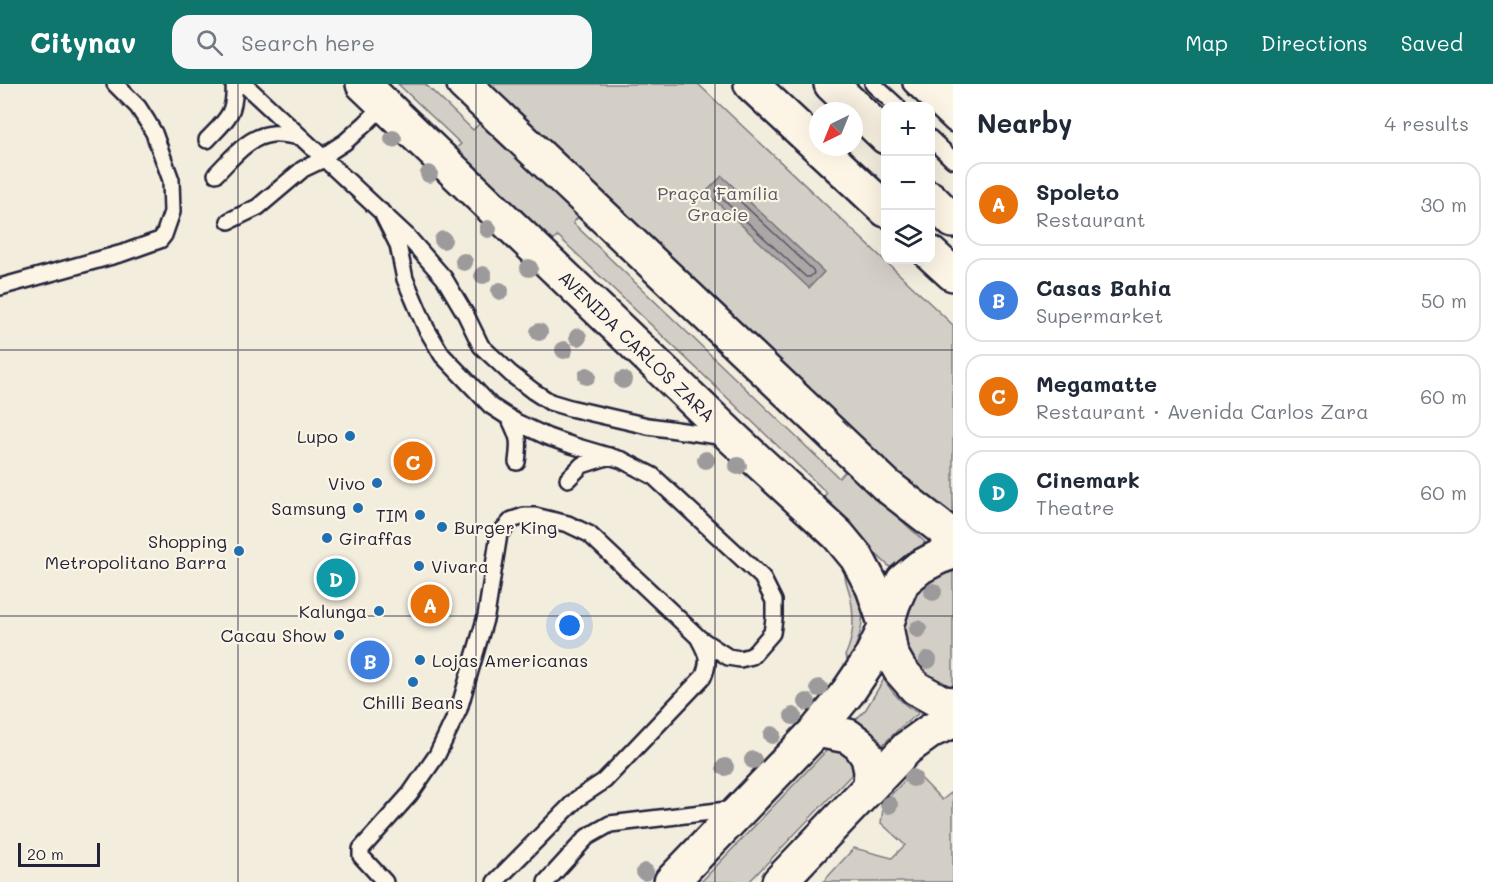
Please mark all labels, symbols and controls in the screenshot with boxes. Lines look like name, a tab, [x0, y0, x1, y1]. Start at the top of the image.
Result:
search box	[172, 15, 592, 69]
text: Citynav	[30, 24, 136, 60]
icon: search	[193, 26, 226, 59]
text: Search here	[241, 28, 375, 57]
text: Map	[1185, 29, 1228, 56]
text: Directions	[1261, 29, 1368, 56]
text: Saved	[1401, 29, 1463, 56]
north arrow	[809, 102, 863, 156]
map controls	[881, 102, 935, 264]
button: +	[881, 102, 935, 156]
text: Nearby	[977, 106, 1072, 140]
text: 4 results	[1384, 110, 1469, 136]
button: −	[881, 156, 935, 210]
text: Spoleto	[1036, 177, 1119, 206]
park label: Praça Família Gracie	[657, 181, 779, 226]
text: A	[992, 191, 1005, 217]
text: 30 m	[1421, 191, 1467, 217]
text: Restaurant	[1036, 206, 1146, 232]
button: layers	[881, 210, 935, 264]
street label: AVENIDA CARLOS ZARA	[554, 265, 720, 427]
text: Casas Bahia	[1036, 273, 1172, 302]
text: B	[992, 287, 1005, 313]
text: 50 m	[1421, 287, 1467, 313]
text: Supermarket	[1036, 302, 1163, 328]
text: Megamatte	[1036, 369, 1157, 398]
text: C	[991, 383, 1006, 409]
text: 60 m	[1420, 383, 1467, 409]
text: Restaurant · Avenida Carlos Zara	[1036, 398, 1369, 424]
place label: Lupo	[297, 424, 338, 448]
marker: Lupo	[343, 429, 357, 443]
pin: C	[394, 438, 432, 484]
text: Cinemark	[1036, 465, 1140, 494]
place label: Vivo	[328, 471, 365, 495]
marker: Vivo	[370, 476, 384, 490]
text: D	[991, 479, 1006, 505]
text: 60 m	[1420, 479, 1467, 505]
text: Theatre	[1036, 494, 1114, 520]
place label: Samsung	[271, 496, 346, 520]
marker: Samsung	[351, 501, 365, 515]
place label: TIM	[376, 503, 408, 527]
marker: TIM	[413, 508, 427, 522]
place label: Burger King	[454, 515, 557, 539]
marker: Burger King	[435, 520, 449, 534]
place label: Giraffas	[339, 526, 412, 550]
place label: Shopping Metropolitano Barra	[45, 529, 227, 574]
marker: Giraffas	[320, 531, 334, 545]
marker: Shopping Metropolitano Barra	[232, 544, 246, 558]
place label: Vivara	[431, 554, 489, 578]
pin: D	[316, 556, 356, 600]
marker: Vivara	[412, 559, 426, 573]
pin: A	[410, 582, 450, 626]
place label: Kalunga	[299, 599, 367, 623]
marker: Kalunga	[372, 604, 386, 618]
your location	[555, 611, 584, 640]
place label: Cacau Show	[221, 623, 327, 647]
marker: Cacau Show	[332, 628, 346, 642]
pin: B	[350, 638, 389, 682]
place label: Lojas Americanas	[432, 648, 588, 672]
marker: Lojas Americanas	[413, 653, 427, 667]
marker: Chilli Beans	[406, 675, 420, 689]
place label: Chilli Beans	[362, 690, 464, 714]
scale bar	[18, 840, 100, 868]
text: 20 m	[27, 843, 64, 864]

